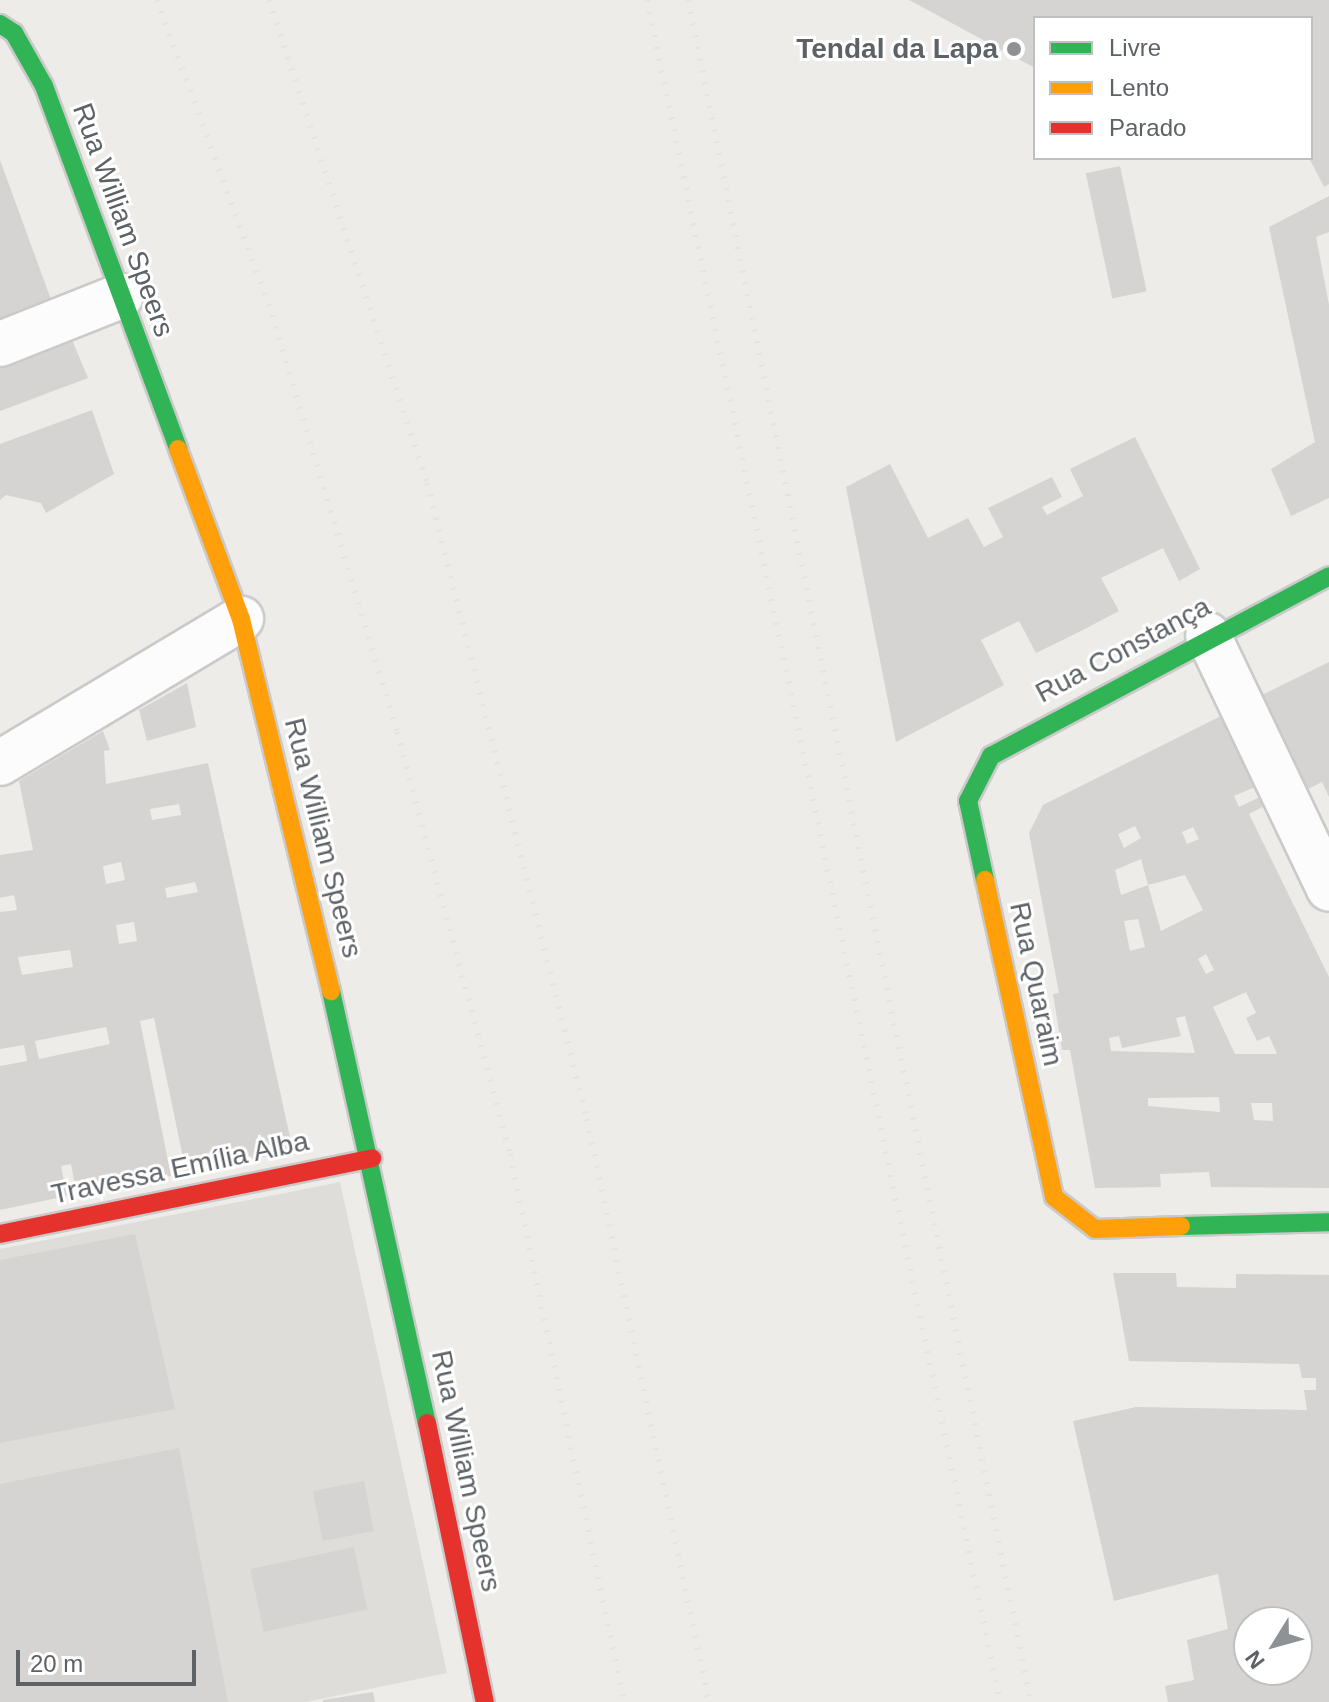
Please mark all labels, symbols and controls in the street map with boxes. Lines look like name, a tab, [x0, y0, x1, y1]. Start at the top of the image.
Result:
legend	[1033, 16, 1313, 160]
place label: Tendal da Lapa	[796, 32, 998, 66]
text: Livre	[1109, 34, 1161, 61]
marker: Tendal da Lapa	[1005, 40, 1023, 58]
text: Lento	[1109, 74, 1169, 101]
street label: Rua William Speers	[65, 99, 181, 341]
text: Parado	[1109, 114, 1186, 141]
street label: Rua Constança	[1030, 590, 1216, 710]
street label: Rua William Speers	[277, 715, 369, 961]
street label: Rua Quaraim	[1002, 899, 1070, 1069]
street label: Travessa Emília Alba	[48, 1124, 312, 1212]
street label: Rua William Speers	[424, 1347, 508, 1595]
north arrow	[1233, 1606, 1313, 1686]
scale bar	[20, 1634, 200, 1684]
text: N	[1240, 1646, 1270, 1673]
text: 20 m	[30, 1650, 83, 1677]

